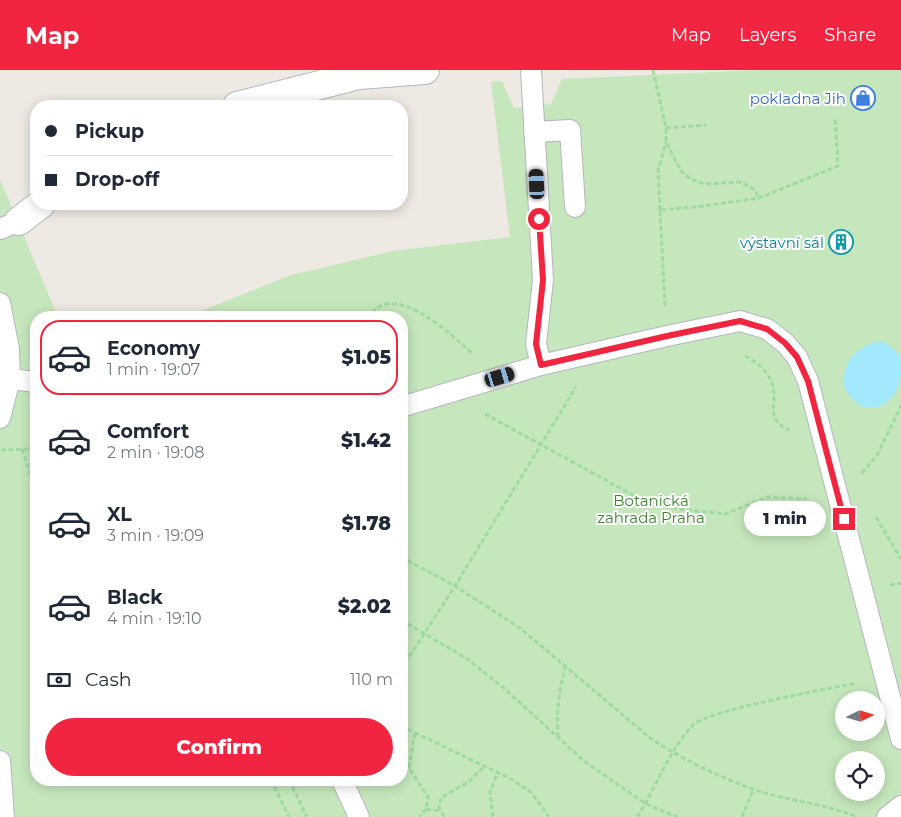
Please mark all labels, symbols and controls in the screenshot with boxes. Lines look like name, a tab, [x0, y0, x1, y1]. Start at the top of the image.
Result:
text: Map	[25, 21, 79, 50]
text: Map	[671, 24, 711, 46]
text: Layers	[739, 24, 796, 46]
text: Share	[824, 24, 876, 46]
shop icon: pokladna Jih	[850, 85, 876, 111]
place label: pokladna Jih	[750, 89, 846, 108]
text: Pickup	[75, 120, 144, 143]
text: Drop-off	[75, 168, 159, 191]
car	[528, 169, 545, 199]
route start	[528, 208, 550, 230]
building icon: výstavní sál	[828, 229, 854, 255]
place label: výstavní sál	[740, 233, 824, 252]
icon: car	[47, 335, 92, 380]
text: Economy	[107, 337, 200, 360]
text: $1.05	[342, 346, 391, 369]
text: 1 min · 19:07	[107, 360, 200, 379]
car	[483, 365, 516, 389]
icon: car	[47, 418, 92, 463]
text: Comfort	[107, 420, 189, 443]
text: $1.42	[341, 429, 391, 452]
text: 2 min · 19:08	[107, 443, 205, 462]
park label: Botanická zahrada Praha	[597, 491, 705, 527]
icon: car	[47, 501, 92, 546]
callout: 1 min	[744, 502, 826, 536]
text: XL	[107, 503, 132, 526]
route end	[833, 508, 855, 530]
text: 1 min	[763, 509, 807, 528]
text: $1.78	[342, 512, 391, 535]
text: 3 min · 19:09	[107, 526, 204, 545]
icon: car	[47, 584, 92, 629]
text: Black	[107, 586, 163, 609]
text: $2.02	[338, 595, 391, 618]
text: 4 min · 19:10	[107, 609, 202, 628]
icon: cash	[45, 666, 73, 694]
text: Cash	[85, 668, 132, 691]
text: 110 m	[350, 670, 393, 689]
north arrow	[835, 691, 885, 741]
map controls	[835, 691, 885, 801]
button: Confirm	[45, 718, 393, 776]
button: locate	[835, 751, 885, 801]

